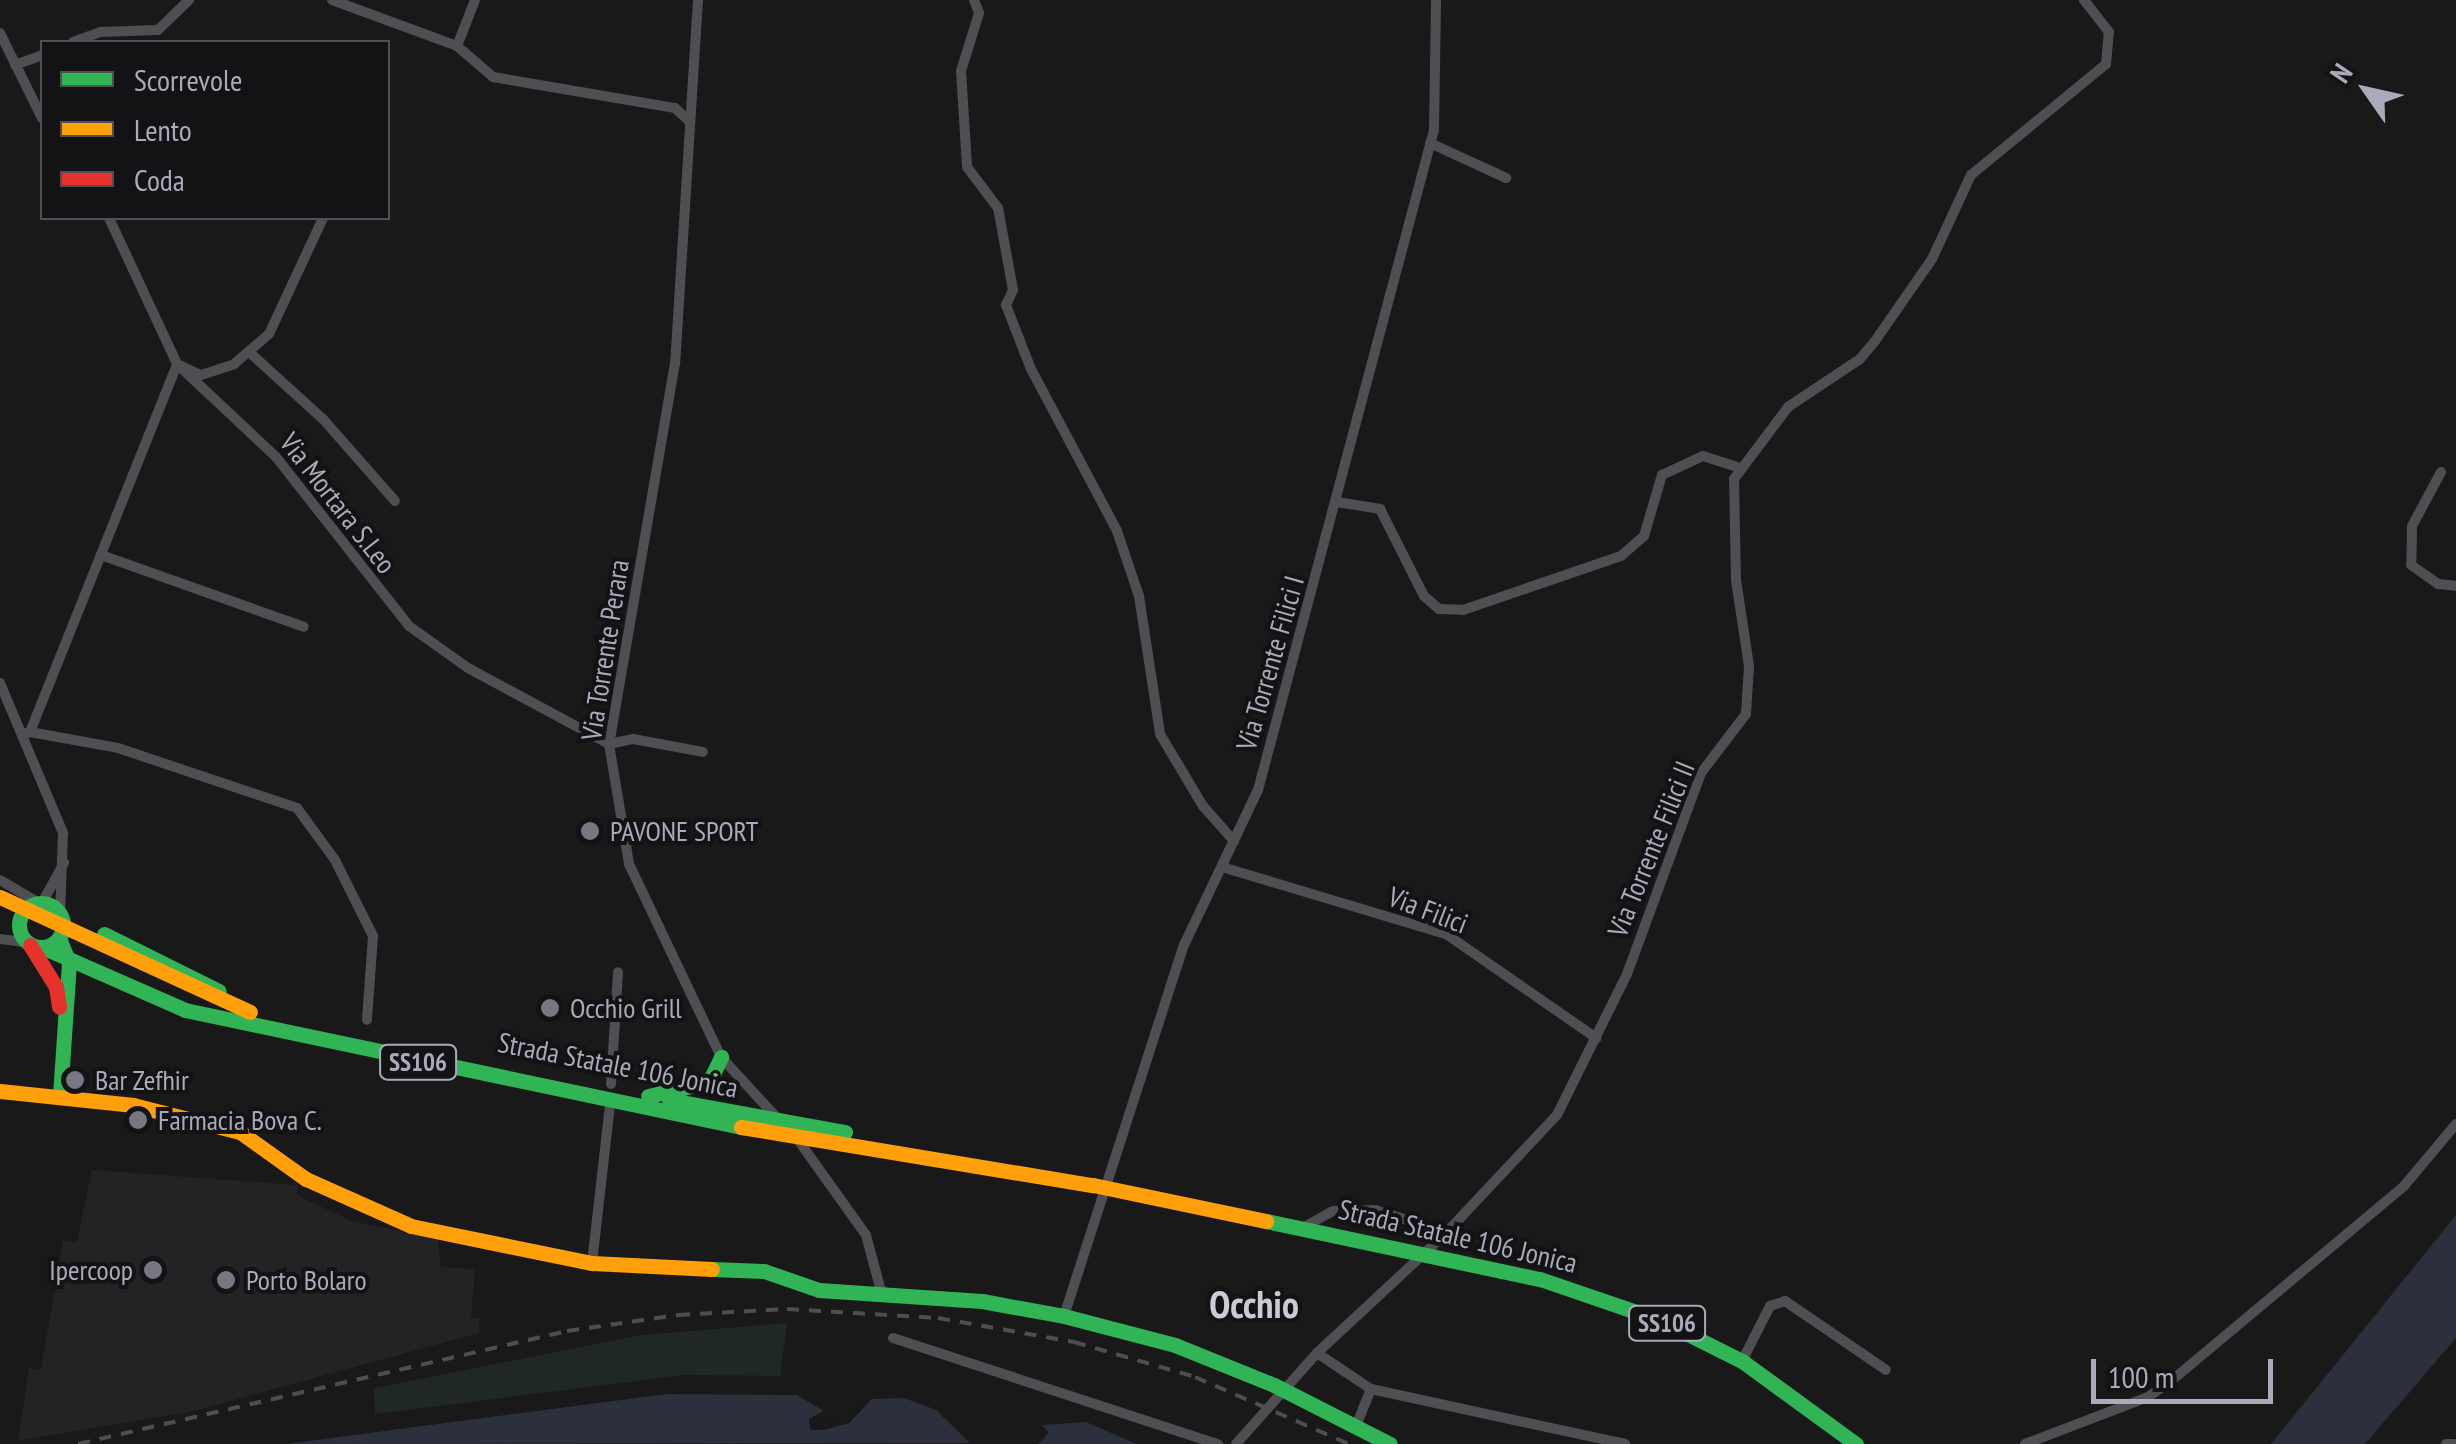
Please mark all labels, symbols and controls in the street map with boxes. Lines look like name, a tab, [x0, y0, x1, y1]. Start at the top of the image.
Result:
legend	[40, 40, 390, 220]
north arrow	[2316, 40, 2416, 140]
text: N	[2321, 56, 2360, 90]
text: Scorrevole	[134, 60, 242, 99]
text: Lento	[134, 110, 192, 149]
text: Coda	[134, 160, 185, 199]
street label: Via Mortara S.Leo	[273, 426, 403, 580]
street label: Via Torrente Perara	[574, 557, 636, 743]
street label: Via Torrente Filici I	[1229, 571, 1311, 755]
street label: Via Torrente Filici II	[1600, 756, 1702, 942]
place label: PAVONE SPORT	[610, 814, 758, 848]
marker: PAVONE SPORT	[579, 820, 601, 842]
street label: Via Filici	[1383, 880, 1473, 940]
place label: Occhio Grill	[570, 991, 682, 1025]
marker: Occhio Grill	[539, 997, 561, 1019]
street label: Strada Statale 106 Jonica	[495, 1025, 741, 1105]
road number: SS106	[378, 1042, 458, 1082]
place label: Bar Zefhir	[95, 1063, 189, 1097]
marker: Bar Zefhir	[64, 1069, 86, 1091]
place label: Farmacia Bova C.	[158, 1103, 322, 1137]
marker: Farmacia Bova C.	[127, 1109, 149, 1131]
street label: Strada Statale 106 Jonica	[1335, 1192, 1581, 1280]
place label: Ipercoop	[49, 1253, 133, 1287]
marker: Ipercoop	[142, 1259, 164, 1281]
place label: Porto Bolaro	[246, 1263, 367, 1297]
marker: Porto Bolaro	[215, 1269, 237, 1291]
district label: Occhio	[1209, 1281, 1299, 1327]
road number: SS106	[1627, 1303, 1707, 1343]
scale bar	[2096, 1339, 2278, 1401]
text: 100 m	[2108, 1357, 2174, 1396]

